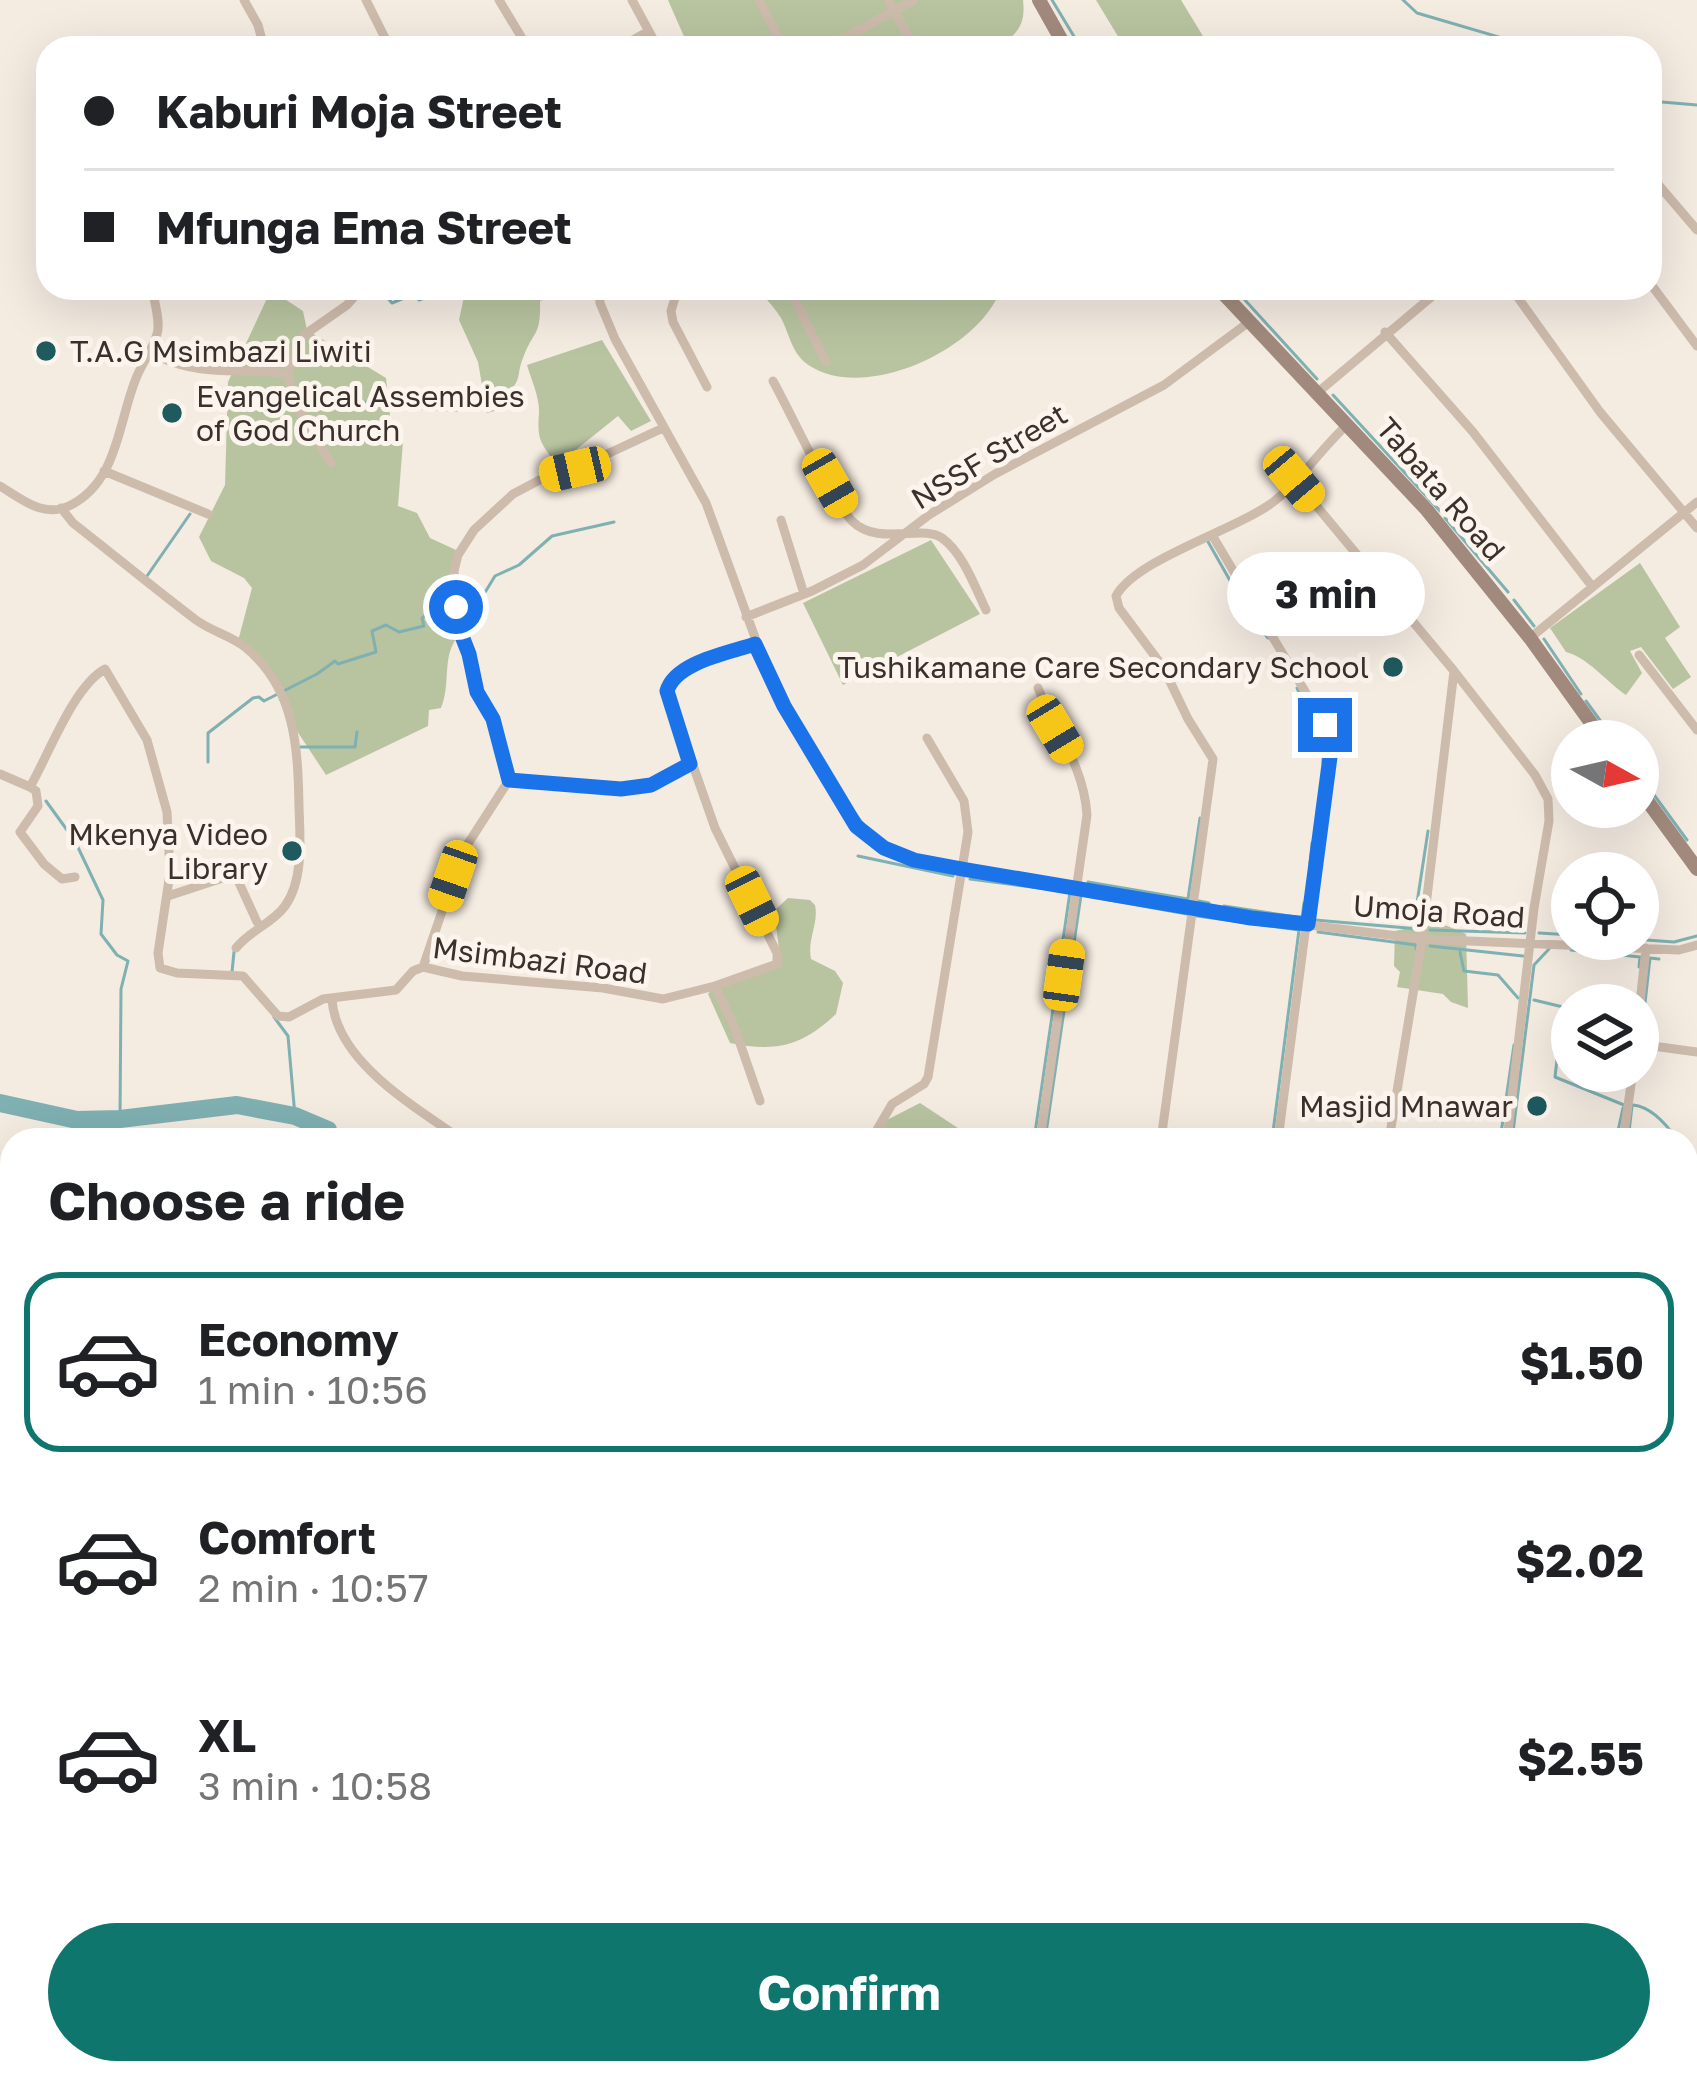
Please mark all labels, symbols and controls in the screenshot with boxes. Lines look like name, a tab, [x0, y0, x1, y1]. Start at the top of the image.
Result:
text: Kaburi Moja Street	[156, 84, 562, 138]
text: Mfunga Ema Street	[156, 200, 572, 254]
place label: T.A.G Msimbazi Liwiti	[70, 333, 372, 369]
marker: T.A.G Msimbazi Liwiti	[33, 338, 59, 364]
place label: Evangelical Assembies of God Church	[196, 378, 525, 448]
street label: NSSF Street	[905, 395, 1073, 517]
marker: Evangelical Assembies of God Church	[159, 400, 185, 426]
street label: Tabata Road	[1369, 410, 1513, 568]
car	[1257, 440, 1331, 518]
car	[536, 443, 614, 495]
car	[796, 443, 864, 523]
callout: 3 min	[1226, 551, 1424, 635]
text: 3 min	[1275, 570, 1377, 617]
route start	[429, 580, 483, 634]
place label: Tushikamane Care Secondary School	[837, 649, 1369, 685]
marker: Tushikamane Care Secondary School	[1380, 654, 1406, 680]
car	[1021, 689, 1089, 769]
route end	[1298, 698, 1352, 752]
north arrow	[1551, 720, 1659, 828]
map controls	[1551, 720, 1659, 1092]
place label: Mkenya Video Library	[68, 816, 268, 886]
car	[424, 836, 482, 916]
marker: Mkenya Video Library	[279, 838, 305, 864]
button: locate	[1551, 852, 1659, 960]
car	[720, 861, 784, 941]
street label: Umoja Road	[1352, 887, 1526, 935]
street label: Msimbazi Road	[431, 929, 649, 991]
car	[1041, 937, 1087, 1013]
button: layers	[1551, 984, 1659, 1092]
place label: Masjid Mnawar	[1299, 1088, 1513, 1124]
marker: Masjid Mnawar	[1524, 1093, 1550, 1119]
text: Choose a ride	[48, 1167, 405, 1232]
icon: car	[54, 1308, 162, 1416]
text: Economy	[198, 1312, 399, 1366]
text: $1.50	[1520, 1335, 1644, 1389]
text: 1 min · 10:56	[198, 1366, 428, 1413]
icon: car	[54, 1506, 162, 1614]
text: Comfort	[198, 1510, 376, 1564]
text: $2.02	[1515, 1533, 1644, 1587]
text: 2 min · 10:57	[198, 1564, 429, 1611]
icon: car	[54, 1704, 162, 1812]
text: XL	[198, 1708, 256, 1762]
text: $2.55	[1517, 1731, 1644, 1785]
text: 3 min · 10:58	[198, 1762, 432, 1809]
button: Confirm	[48, 1923, 1650, 2061]

